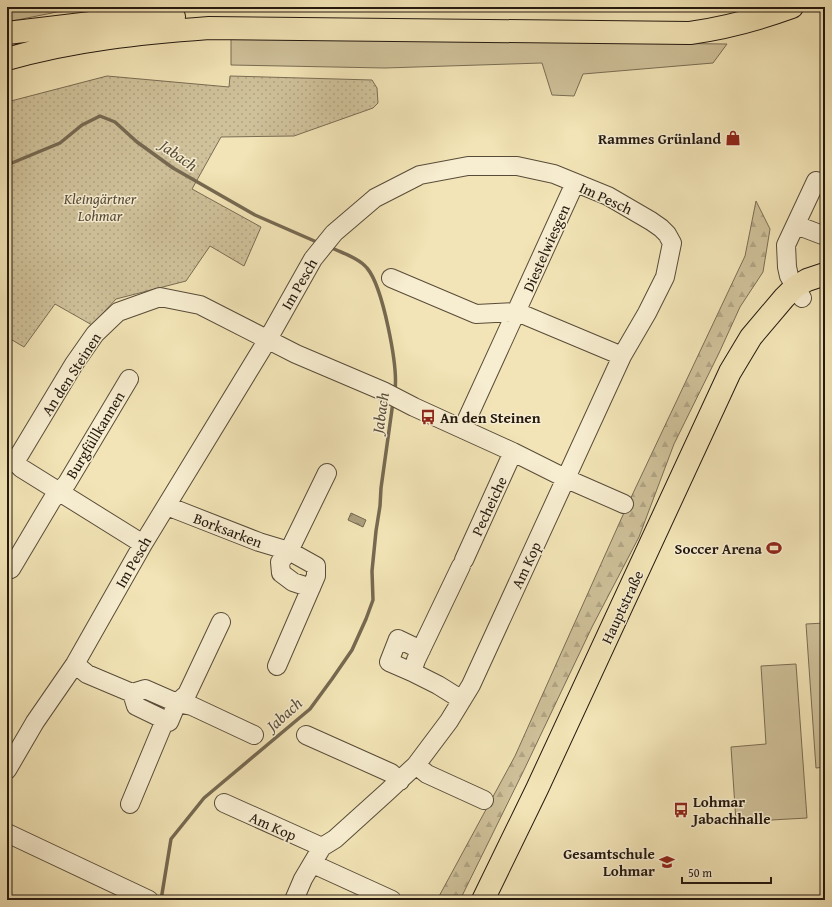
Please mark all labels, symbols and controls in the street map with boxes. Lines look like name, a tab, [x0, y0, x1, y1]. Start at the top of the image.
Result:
place label: Rammes Grünland	[598, 128, 721, 149]
shop icon: Rammes Grünland	[724, 129, 742, 147]
water label: Jabach	[153, 132, 203, 177]
street label: Im Pesch	[576, 177, 636, 220]
park label: Kleingärtner Lohmar	[63, 188, 137, 226]
street label: Diestelwiesgen	[517, 200, 575, 295]
street label: Im Pesch	[276, 254, 322, 314]
street label: An den Steinen	[36, 328, 106, 420]
street label: Burgfüllkannen	[61, 387, 130, 483]
water label: Jabach	[365, 391, 395, 438]
place label: An den Steinen	[440, 407, 541, 428]
bus stop icon: An den Steinen	[419, 408, 437, 426]
street label: Pecheiche	[466, 473, 512, 539]
street label: Borksarken	[191, 507, 266, 553]
street label: Im Pesch	[110, 532, 156, 592]
street label: Am Kop	[506, 538, 546, 592]
place label: Soccer Arena	[675, 538, 762, 559]
sports icon: Soccer Arena	[765, 539, 783, 557]
street label: Hauptstraße	[596, 567, 648, 647]
water label: Jabach	[258, 691, 307, 739]
place label: Lohmar Jabachhalle	[690, 791, 771, 829]
bus stop icon: Lohmar Jabachhalle	[672, 801, 690, 819]
street label: Am Kop	[246, 806, 300, 846]
place label: Gesamtschule Lohmar	[563, 843, 655, 881]
school or university icon: Gesamtschule Lohmar	[658, 853, 676, 871]
scale bar	[682, 859, 771, 885]
text: 50 m	[688, 864, 712, 881]

